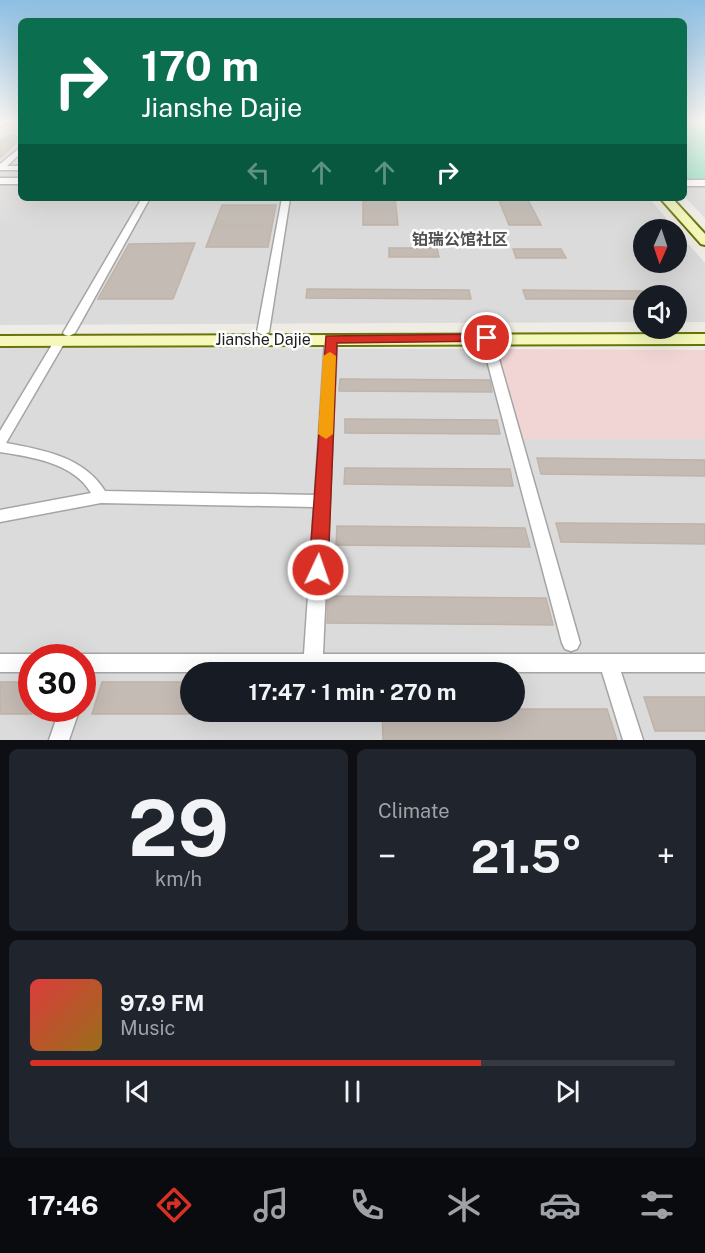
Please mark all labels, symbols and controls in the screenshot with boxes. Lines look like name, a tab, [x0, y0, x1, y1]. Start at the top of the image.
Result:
text: 170 m	[141, 41, 259, 90]
icon: right	[42, 42, 120, 120]
text: Jianshe Dajie	[141, 91, 302, 123]
icon: left	[242, 156, 275, 189]
icon: ahead	[305, 156, 338, 189]
icon: ahead	[368, 156, 401, 189]
icon: right	[431, 156, 464, 189]
north arrow	[633, 219, 687, 273]
map controls	[633, 219, 687, 339]
district label: 铂瑞公馆社区	[412, 230, 508, 249]
button: sound	[633, 285, 687, 339]
pin	[461, 312, 512, 363]
icon: arrive	[470, 321, 503, 354]
street label: Jianshe Dajie	[215, 330, 311, 349]
position arrow	[286, 538, 350, 602]
speed limit sign: 30	[18, 644, 96, 722]
text: 17:47 · 1 min · 270 m	[249, 679, 456, 705]
text: 29	[128, 782, 229, 874]
text: Climate	[378, 799, 450, 823]
text: 21.5°	[471, 830, 582, 883]
text: −	[378, 837, 396, 875]
text: +	[657, 837, 675, 875]
text: km/h	[155, 867, 202, 891]
text: 97.9 FM	[120, 990, 204, 1016]
text: Music	[120, 1016, 175, 1040]
icon: previous	[121, 1075, 154, 1108]
icon: pause	[336, 1075, 369, 1108]
icon: next	[551, 1075, 584, 1108]
icon: directions	[153, 1184, 195, 1226]
icon: music	[250, 1184, 292, 1226]
icon: phone	[346, 1184, 388, 1226]
icon: climate	[443, 1184, 485, 1226]
icon: car	[539, 1184, 581, 1226]
icon: filters	[636, 1184, 678, 1226]
text: 17:46	[27, 1189, 98, 1221]

